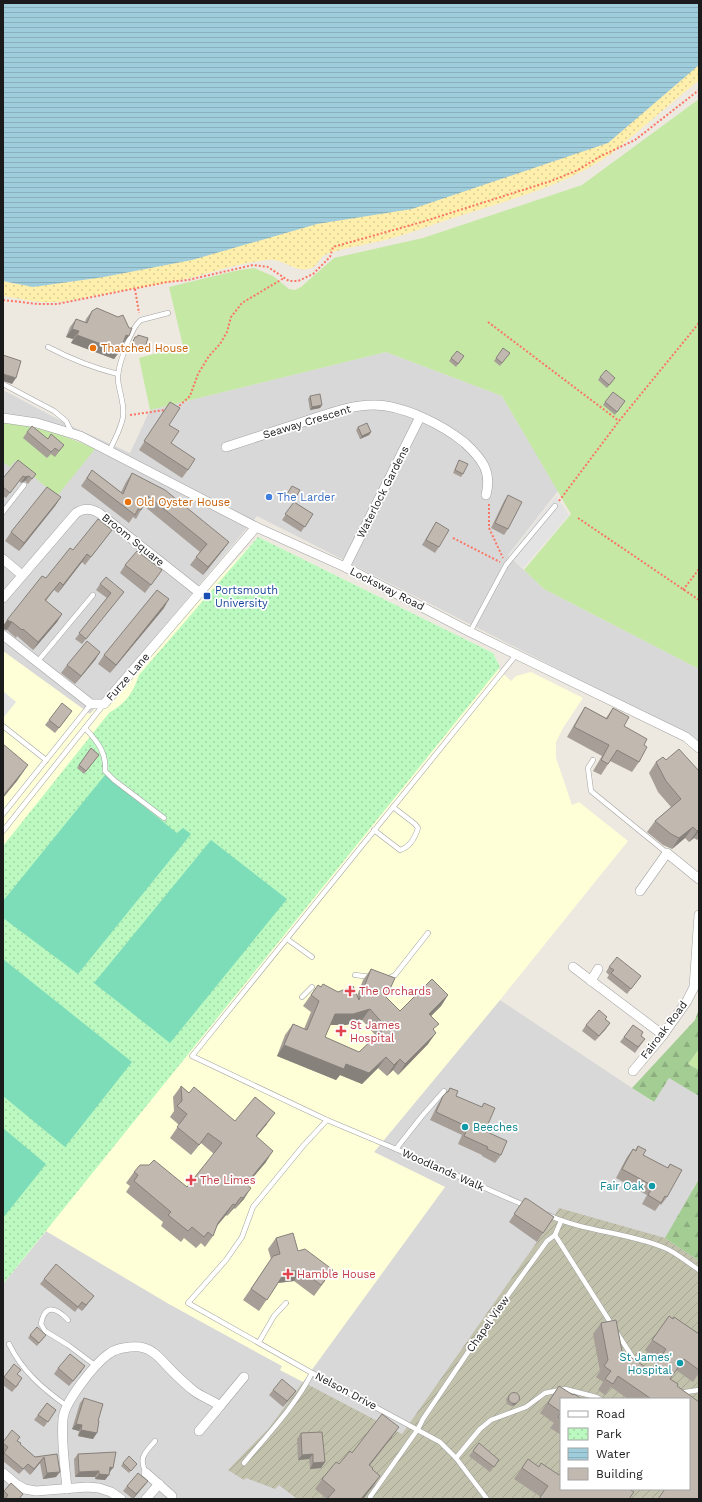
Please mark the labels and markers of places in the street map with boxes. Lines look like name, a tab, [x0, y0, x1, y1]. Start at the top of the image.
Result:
place label: Thatched House	[101, 342, 188, 355]
marker: Thatched House	[88, 343, 98, 353]
place label: The Larder	[277, 491, 336, 504]
marker: The Larder	[264, 492, 274, 502]
place label: Old Oyster House	[136, 496, 230, 509]
marker: Old Oyster House	[123, 497, 133, 507]
place label: Portsmouth University	[215, 584, 278, 610]
marker: Portsmouth University	[202, 591, 212, 601]
marker: The Orchards	[344, 985, 356, 997]
place label: The Orchards	[359, 985, 431, 998]
place label: St James Hospital	[350, 1019, 400, 1045]
marker: St James Hospital	[335, 1025, 347, 1037]
place label: Beeches	[473, 1121, 518, 1134]
marker: Beeches	[460, 1122, 470, 1132]
marker: The Limes	[185, 1174, 197, 1186]
place label: The Limes	[200, 1174, 256, 1187]
place label: Fair Oak	[600, 1180, 644, 1193]
marker: Fair Oak	[647, 1181, 657, 1191]
marker: Hamble House	[282, 1268, 294, 1280]
place label: Hamble House	[297, 1268, 376, 1281]
place label: St James' Hospital	[620, 1351, 673, 1377]
marker: St James' Hospital	[675, 1358, 685, 1368]

